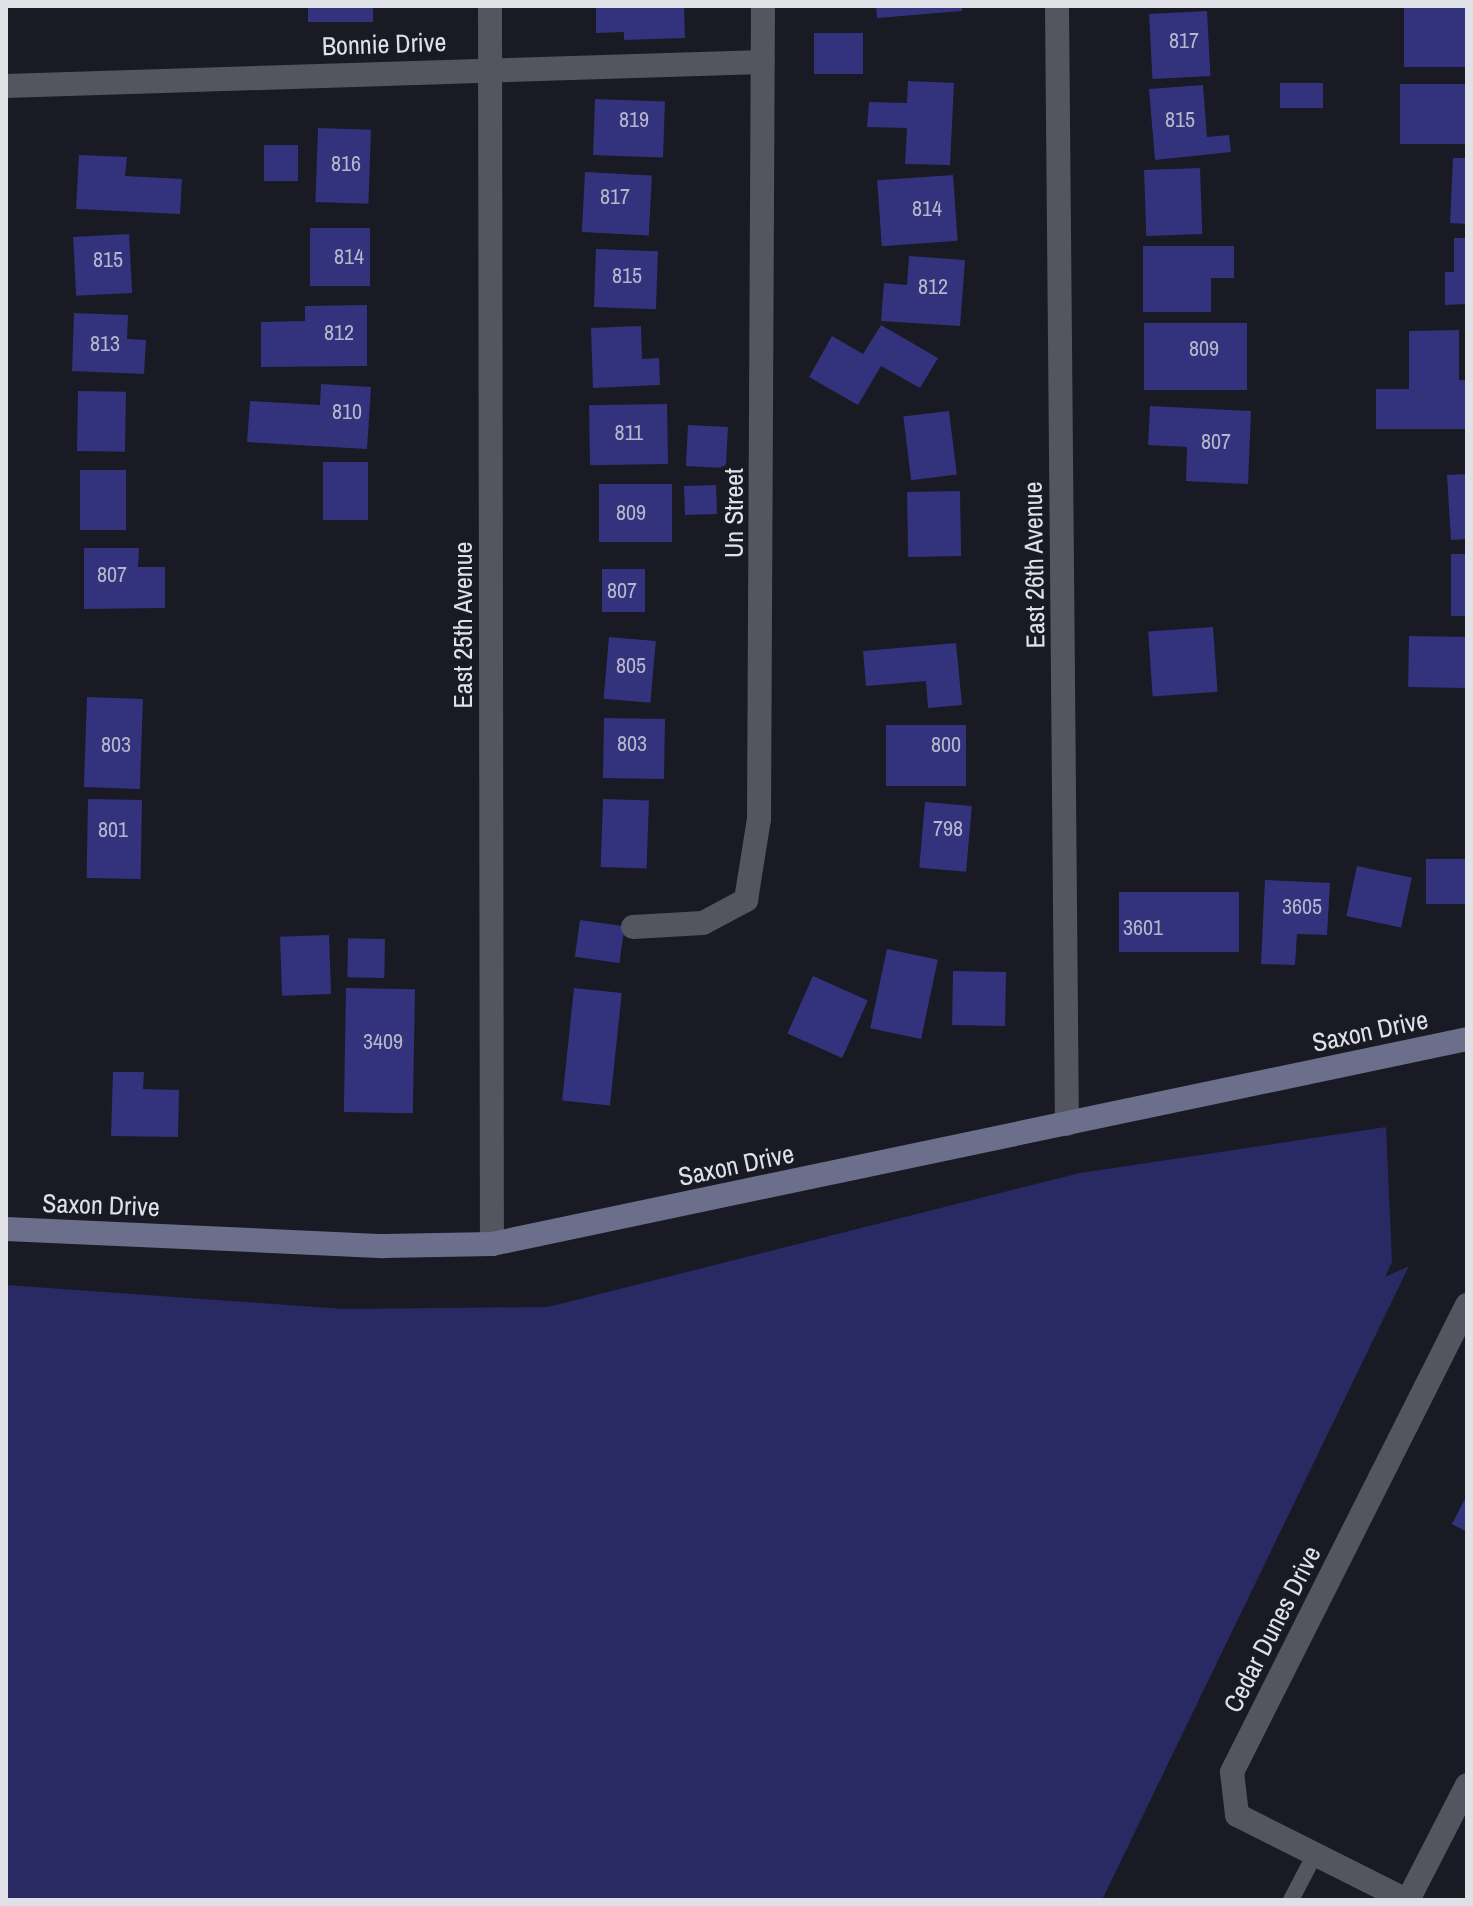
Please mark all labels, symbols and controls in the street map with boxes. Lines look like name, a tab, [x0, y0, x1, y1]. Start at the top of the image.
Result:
street label: Bonnie Drive	[321, 26, 447, 62]
house number: 817	[1169, 28, 1199, 54]
house number: 819	[619, 107, 649, 133]
house number: 815	[1165, 107, 1195, 133]
house number: 816	[331, 151, 361, 177]
house number: 817	[600, 184, 630, 210]
house number: 814	[912, 196, 942, 222]
house number: 814	[334, 244, 364, 270]
house number: 815	[93, 247, 123, 273]
house number: 815	[612, 263, 642, 289]
house number: 812	[918, 274, 948, 300]
house number: 812	[324, 320, 354, 346]
house number: 813	[90, 331, 120, 357]
house number: 809	[1189, 336, 1219, 362]
house number: 810	[332, 399, 362, 425]
house number: 811	[615, 420, 643, 446]
house number: 807	[1201, 429, 1231, 455]
street label: Un Street	[718, 468, 750, 558]
street label: East 26th Avenue	[1017, 481, 1051, 649]
house number: 809	[616, 500, 646, 526]
street label: East 25th Avenue	[447, 541, 479, 709]
house number: 807	[97, 562, 127, 588]
house number: 807	[607, 578, 637, 604]
house number: 805	[616, 653, 646, 679]
house number: 803	[617, 731, 647, 757]
house number: 803	[101, 732, 131, 758]
house number: 800	[931, 732, 961, 758]
house number: 798	[933, 816, 963, 842]
house number: 801	[98, 817, 128, 843]
house number: 3605	[1282, 894, 1322, 920]
house number: 3601	[1123, 915, 1163, 941]
street label: Saxon Drive	[1309, 1004, 1431, 1058]
house number: 3409	[363, 1029, 403, 1055]
street label: Saxon Drive	[675, 1138, 797, 1192]
street label: Saxon Drive	[42, 1187, 160, 1223]
street label: Cedar Dunes Drive	[1217, 1541, 1327, 1717]

